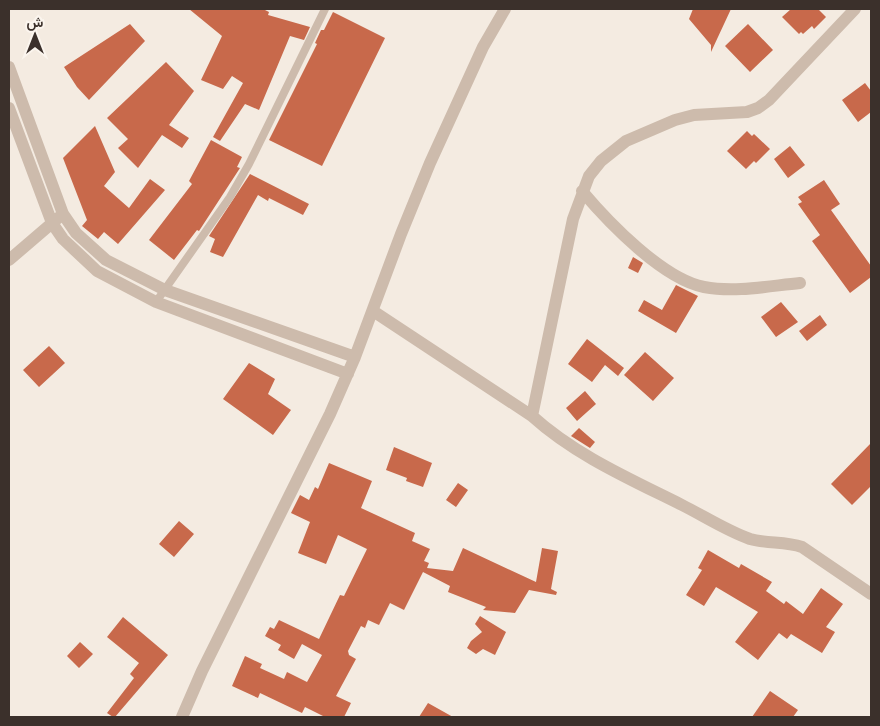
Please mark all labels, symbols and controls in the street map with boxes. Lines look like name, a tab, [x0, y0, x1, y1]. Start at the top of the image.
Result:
north arrow	[10, 10, 60, 60]
text: ش	[27, 14, 44, 31]

